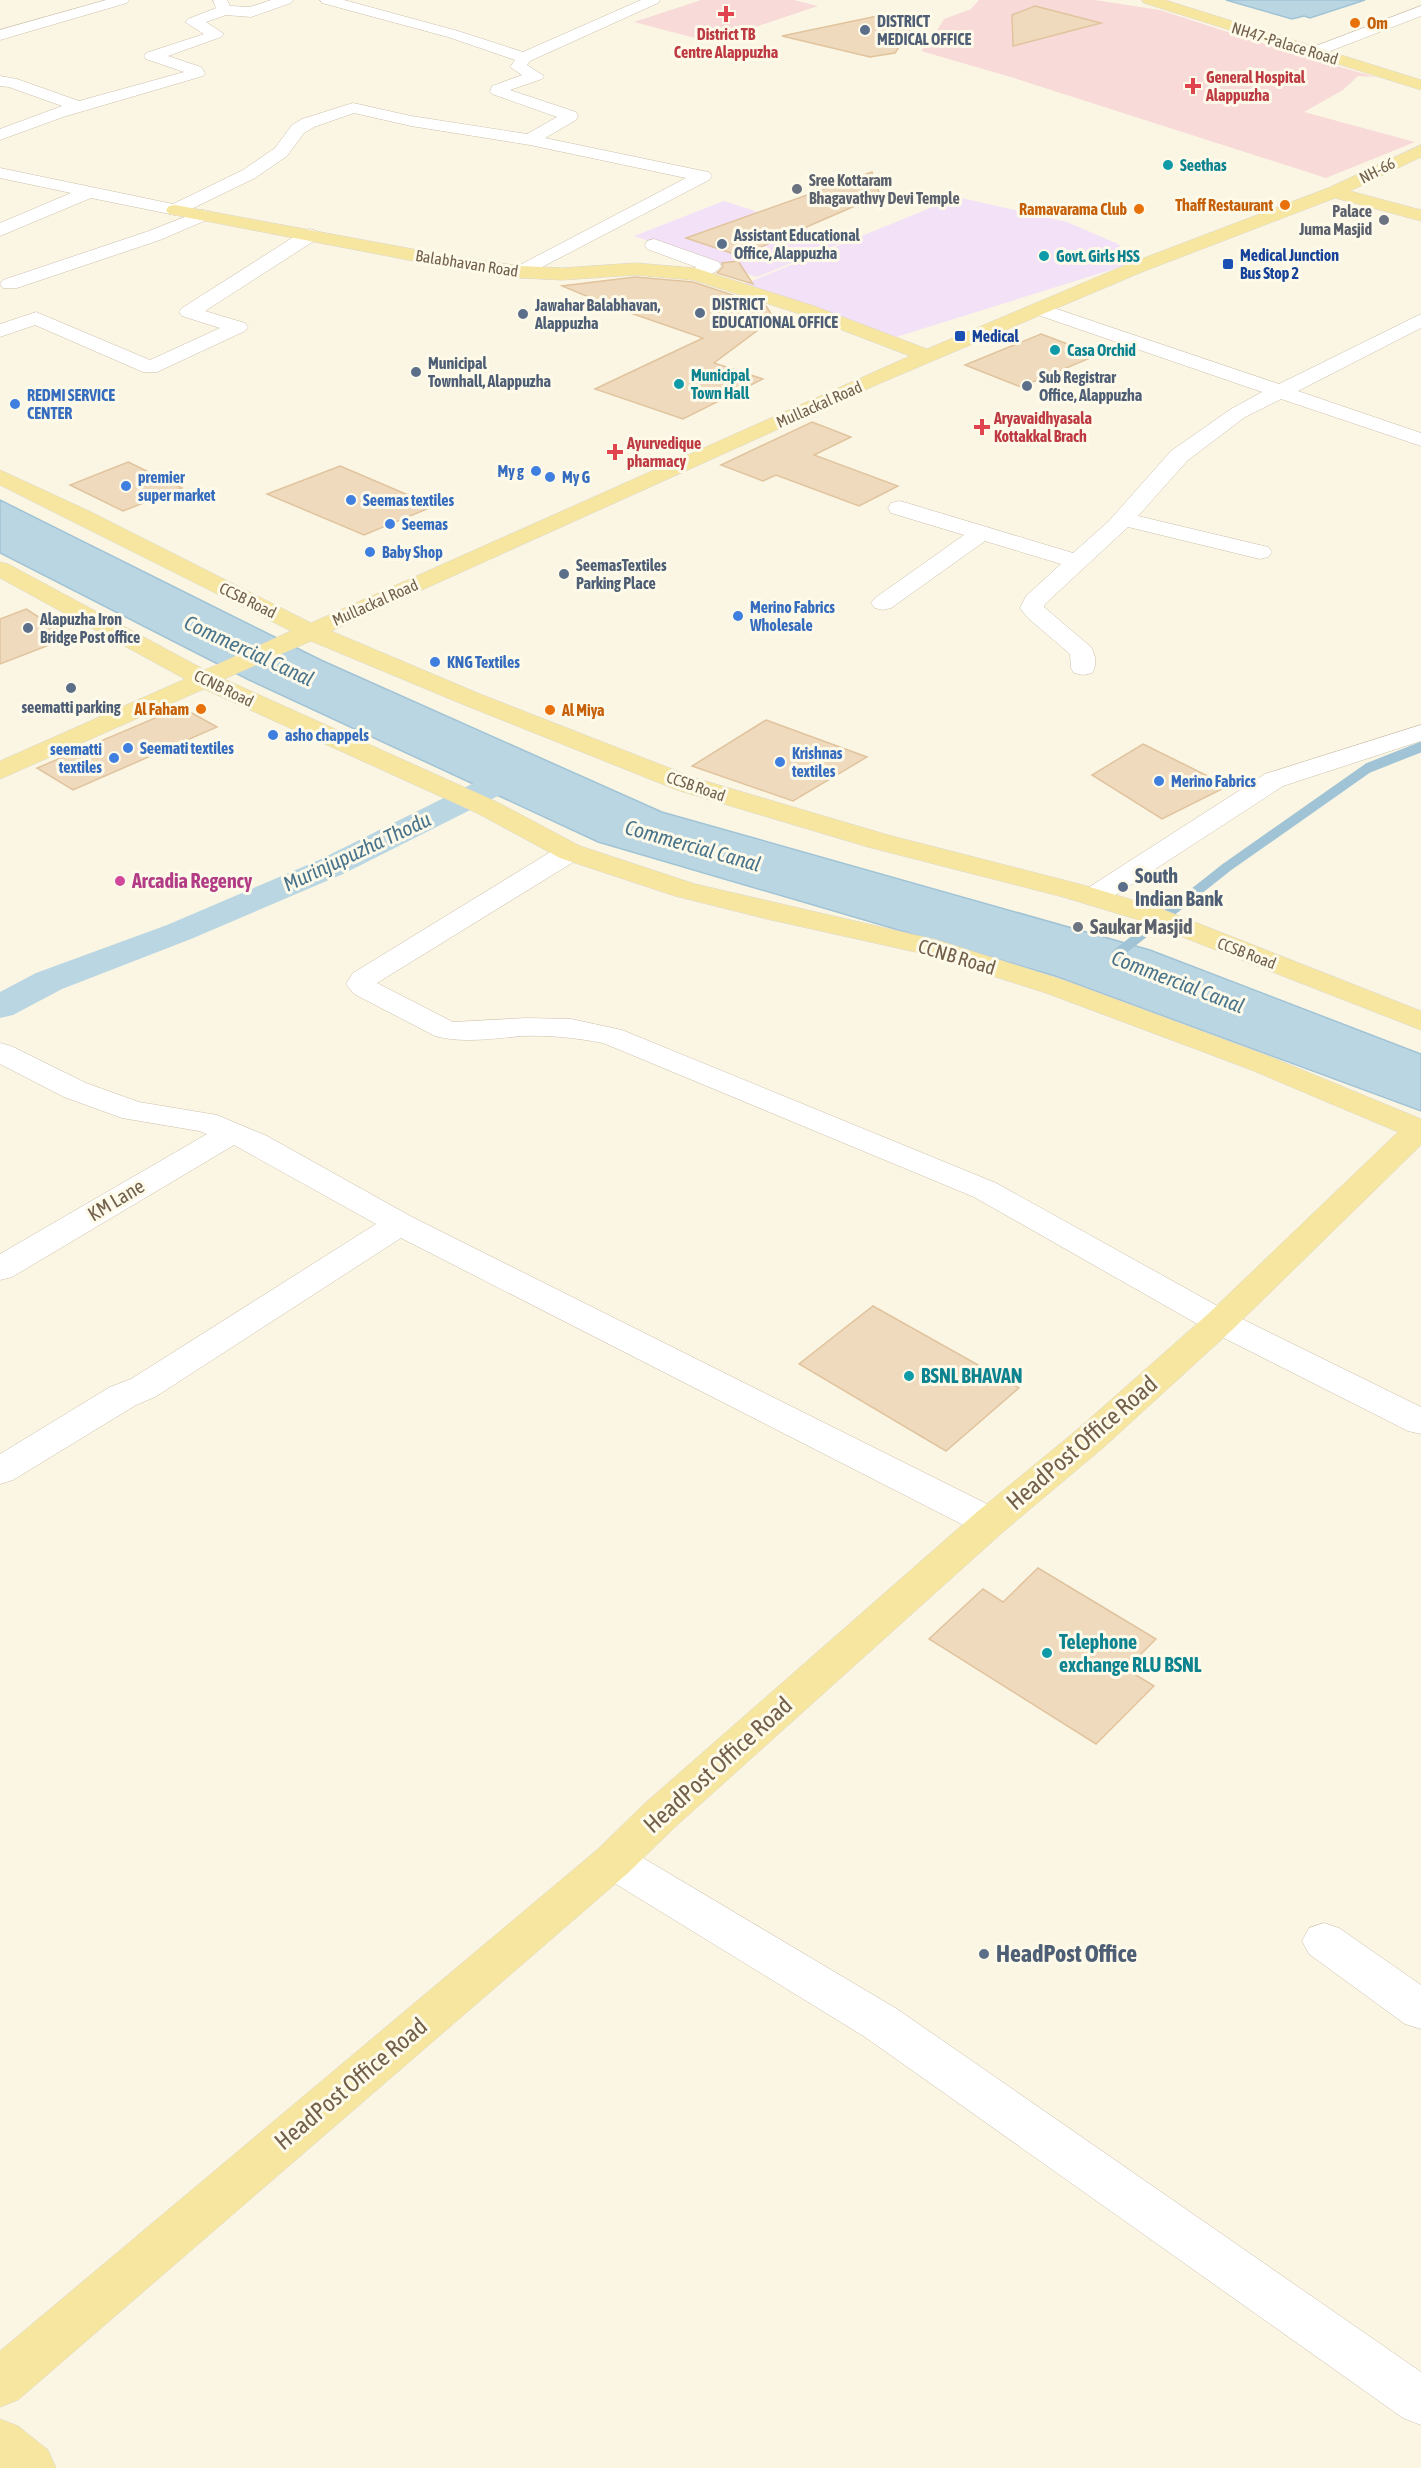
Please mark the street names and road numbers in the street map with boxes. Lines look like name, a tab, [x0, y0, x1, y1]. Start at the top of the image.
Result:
street label: NH47-Palace Road	[1230, 18, 1340, 68]
street label: NH-66	[1356, 153, 1398, 187]
street label: Balabhavan Road	[414, 246, 520, 280]
street label: Mullackal Road	[773, 377, 865, 431]
street label: Mullackal Road	[329, 575, 421, 629]
street label: CCSB Road	[217, 579, 279, 621]
street label: CCNB Road	[191, 666, 257, 710]
street label: CCSB Road	[664, 768, 728, 804]
street label: CCNB Road	[916, 934, 999, 979]
street label: CCSB Road	[1215, 934, 1279, 972]
street label: KM Lane	[83, 1174, 148, 1225]
street label: HeadPost Office Road	[1001, 1370, 1162, 1515]
street label: HeadPost Office Road	[638, 1691, 797, 1838]
street label: HeadPost Office Road	[269, 2012, 432, 2155]

